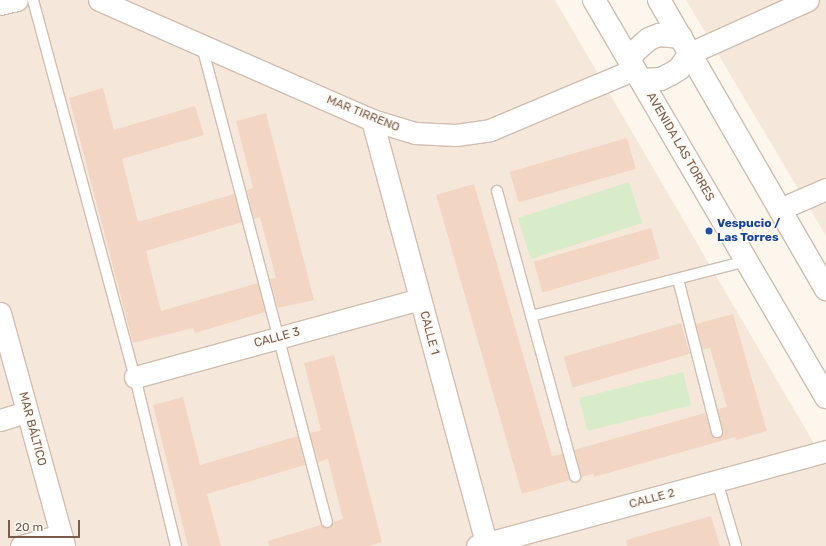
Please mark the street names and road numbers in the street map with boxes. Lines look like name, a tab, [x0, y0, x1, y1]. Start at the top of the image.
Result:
street label: AVENIDA LAS TORRES	[643, 90, 717, 204]
street label: MAR TIRRENO	[324, 93, 402, 135]
street label: CALLE 1	[416, 309, 442, 357]
street label: CALLE 3	[252, 325, 302, 351]
street label: MAR BÁLTICO	[15, 390, 49, 468]
street label: CALLE 2	[628, 486, 676, 512]

